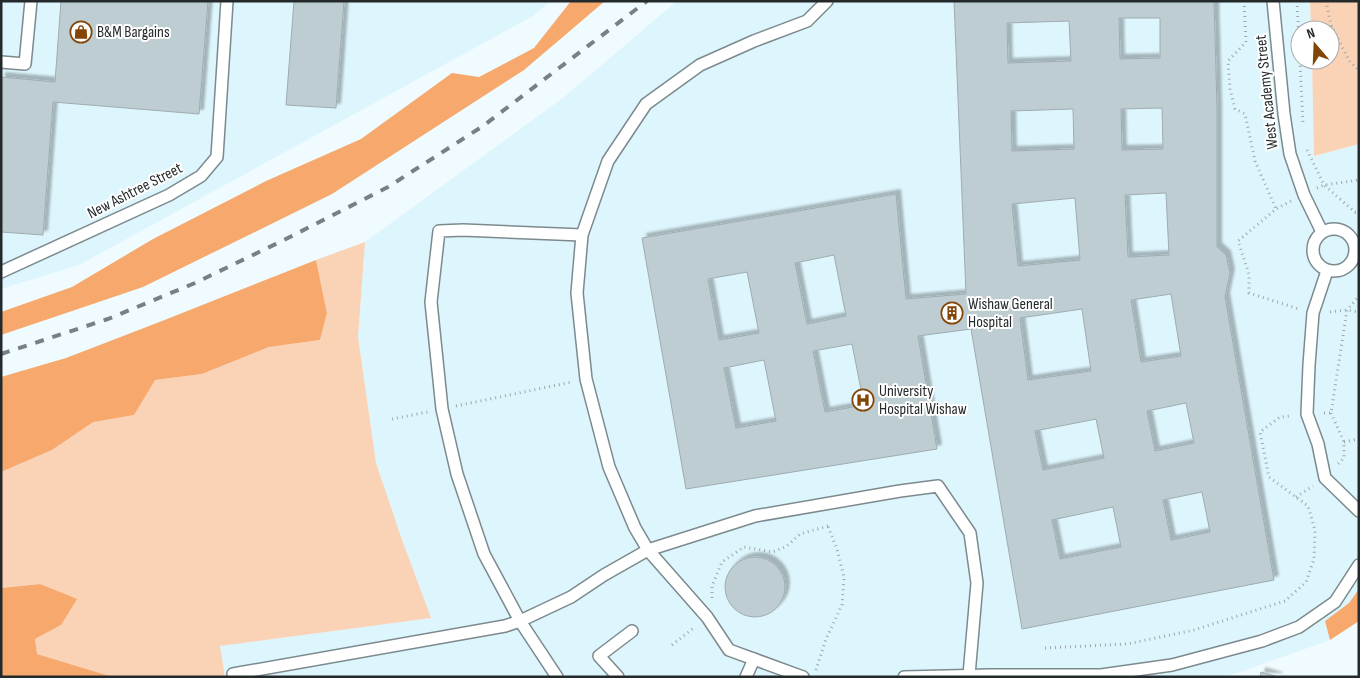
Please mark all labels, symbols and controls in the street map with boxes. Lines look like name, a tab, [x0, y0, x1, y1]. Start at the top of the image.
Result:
shop icon: B&M Bargains	[69, 20, 93, 44]
north arrow	[1290, 20, 1340, 70]
place label: B&M Bargains	[97, 23, 170, 42]
text: N	[1305, 24, 1317, 42]
street label: West Academy Street	[1252, 34, 1282, 150]
street label: New Ashtree Street	[84, 159, 186, 223]
place label: Wishaw General Hospital	[968, 295, 1053, 332]
building icon: Wishaw General Hospital	[940, 301, 964, 325]
place label: University Hospital Wishaw	[879, 382, 967, 419]
hospital icon: University Hospital Wishaw	[851, 388, 875, 412]

